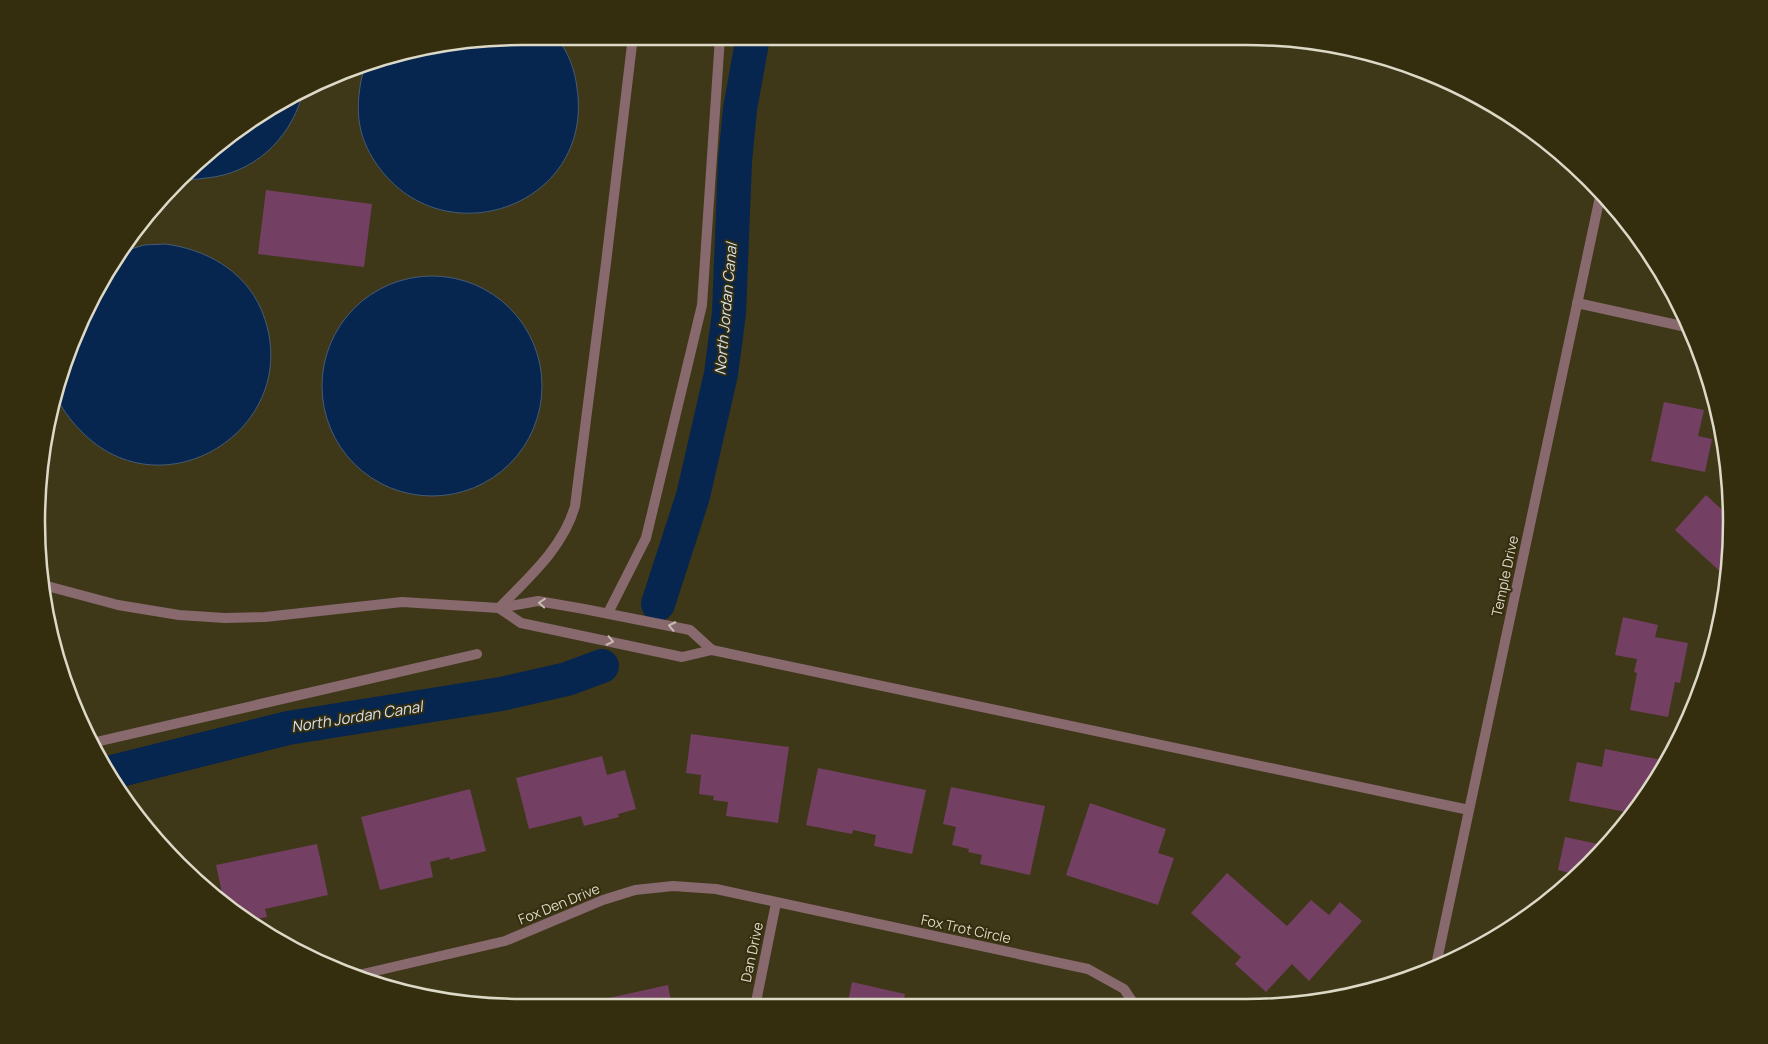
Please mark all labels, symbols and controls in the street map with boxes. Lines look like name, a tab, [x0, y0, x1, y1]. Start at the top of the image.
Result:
water label: North Jordan Canal	[709, 240, 742, 376]
street label: Temple Drive	[1487, 534, 1522, 618]
one-way arrow	[537, 597, 545, 608]
one-way arrow	[667, 621, 676, 632]
one-way arrow	[606, 636, 615, 646]
water label: North Jordan Canal	[290, 695, 426, 737]
street label: Fox Den Drive	[515, 879, 602, 929]
street label: Fox Trot Circle	[919, 910, 1013, 947]
street label: Dan Drive	[736, 920, 767, 984]

